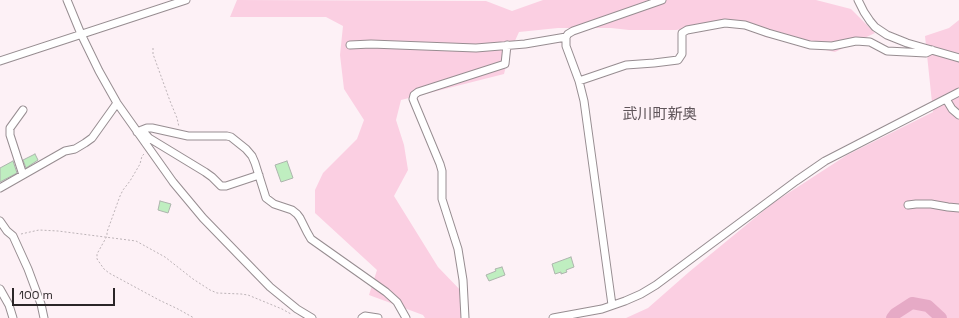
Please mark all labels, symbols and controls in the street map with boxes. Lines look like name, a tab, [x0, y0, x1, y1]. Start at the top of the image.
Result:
district label: 武川町新奥	[623, 106, 697, 124]
scale bar	[14, 280, 117, 306]
text: 100 m	[19, 287, 53, 303]

